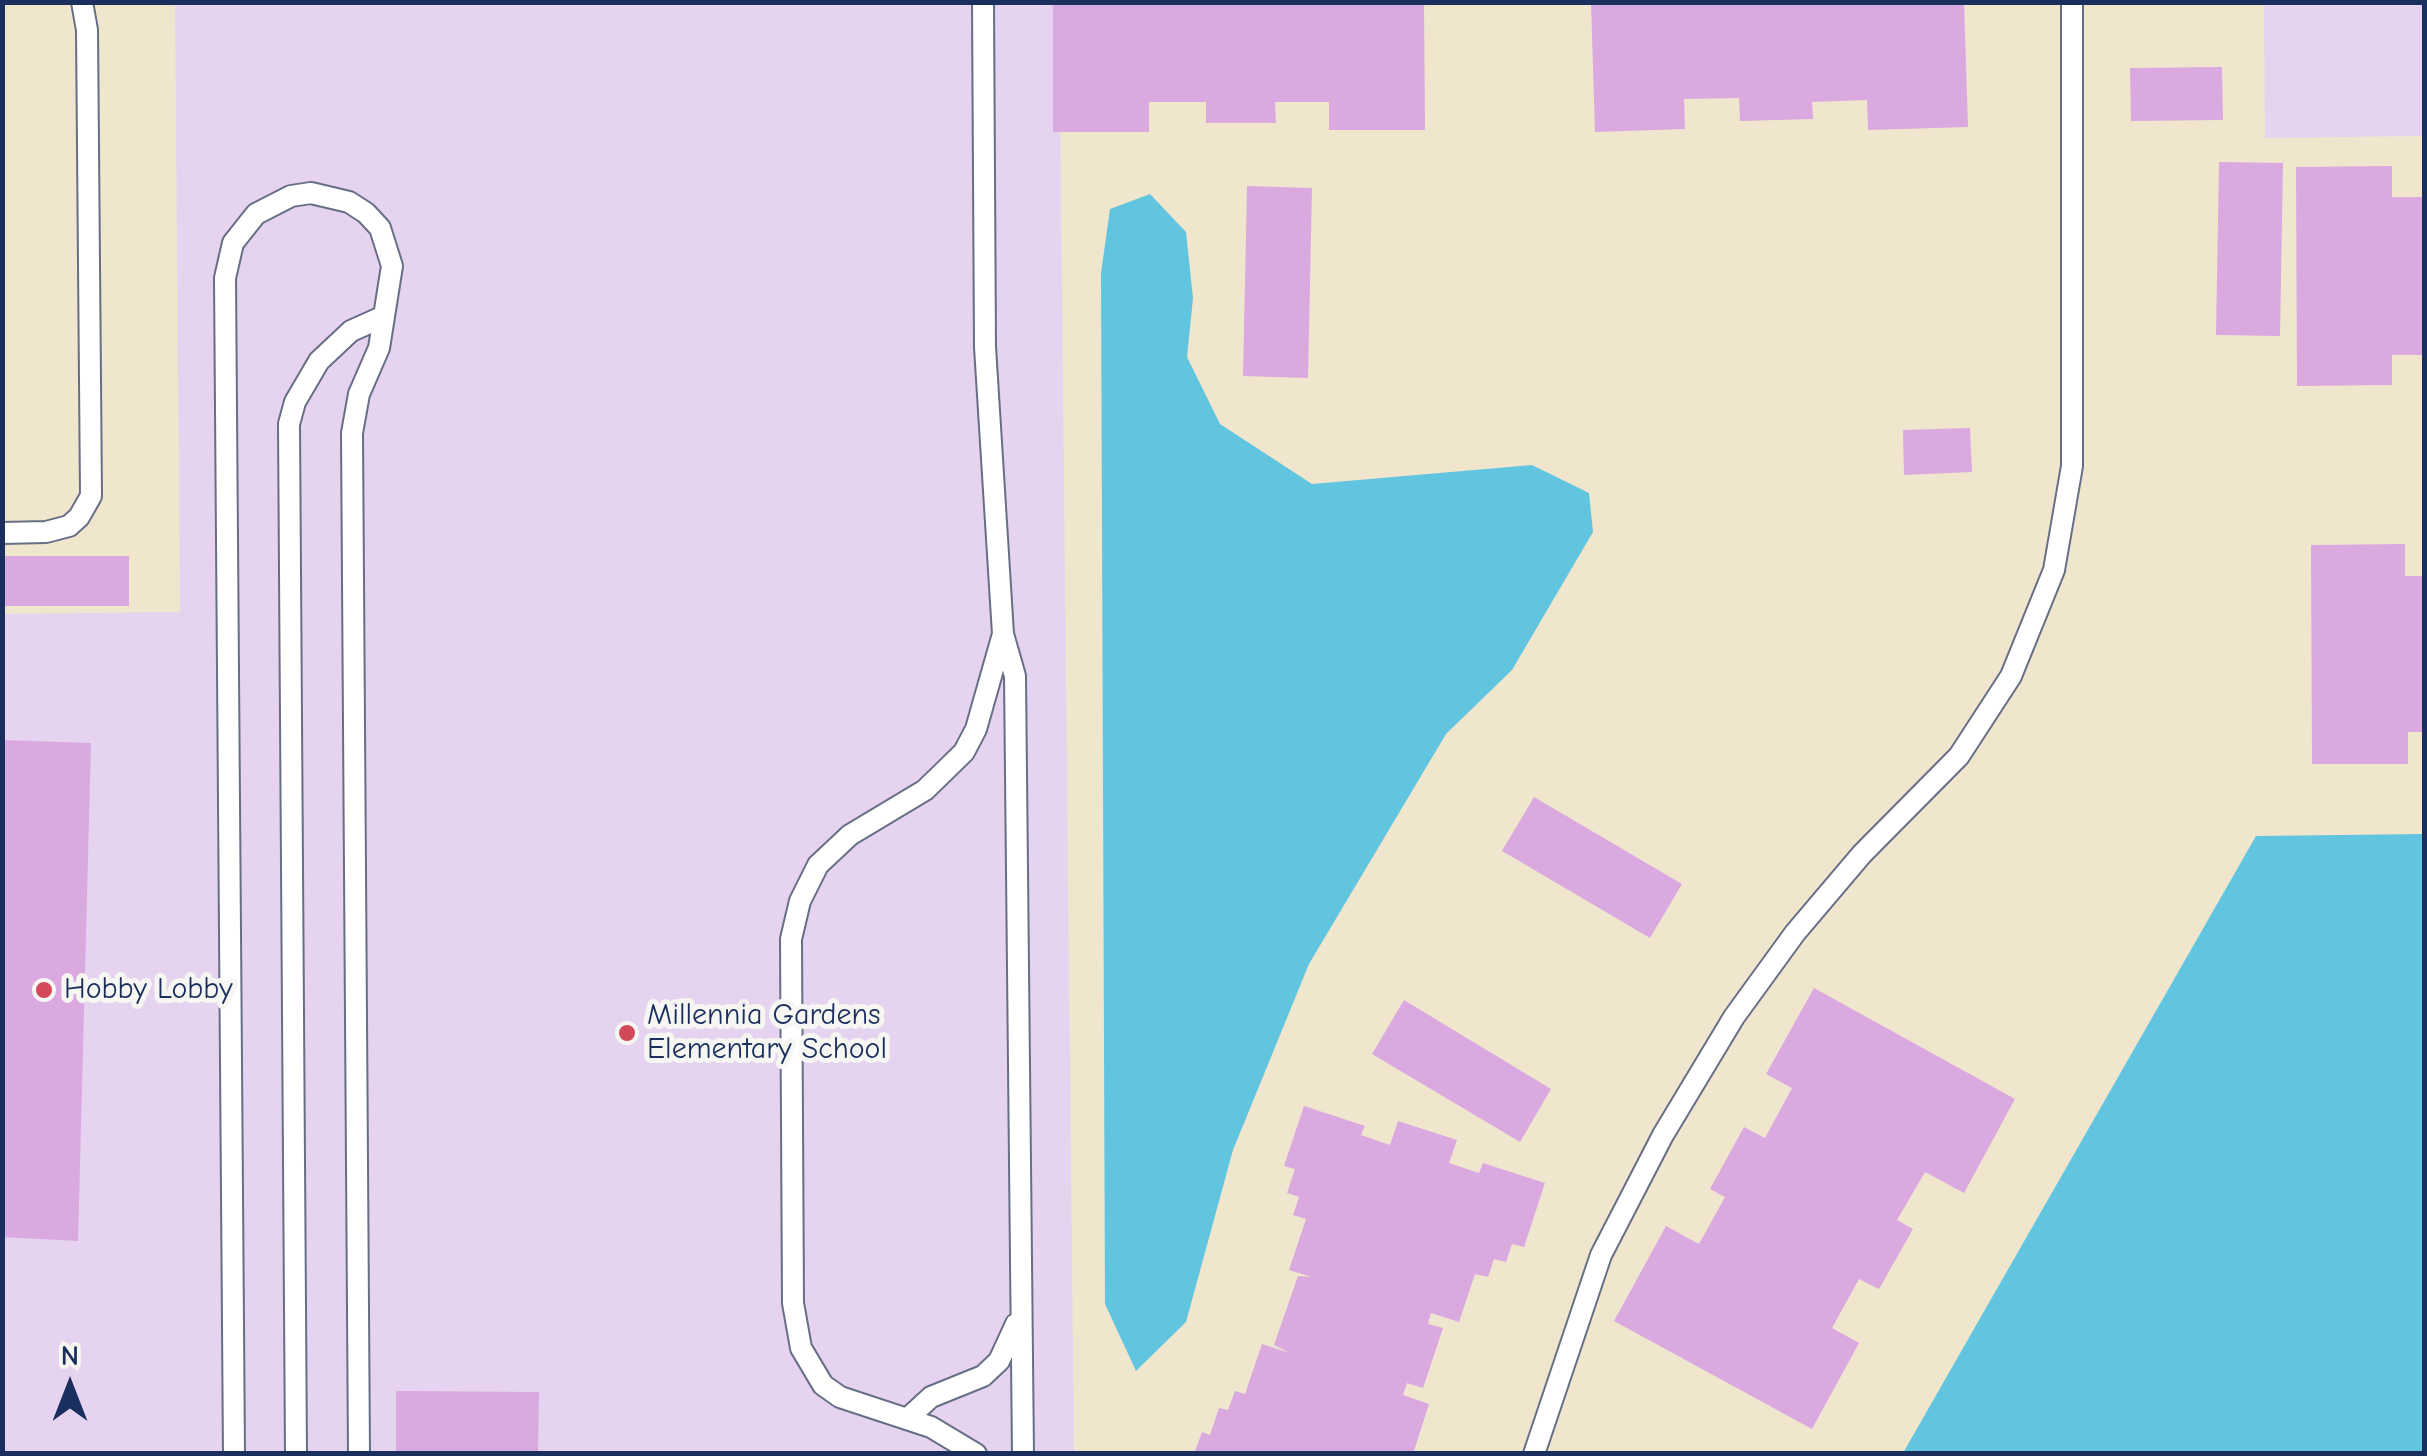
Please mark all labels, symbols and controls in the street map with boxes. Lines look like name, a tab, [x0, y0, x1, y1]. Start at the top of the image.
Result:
place label: Hobby Lobby	[64, 972, 233, 1008]
marker: Hobby Lobby	[33, 979, 55, 1001]
place label: Millennia Gardens Elementary School	[647, 998, 887, 1068]
marker: Millennia Gardens Elementary School	[616, 1022, 638, 1044]
north arrow	[20, 1336, 120, 1436]
text: N	[61, 1340, 79, 1372]

